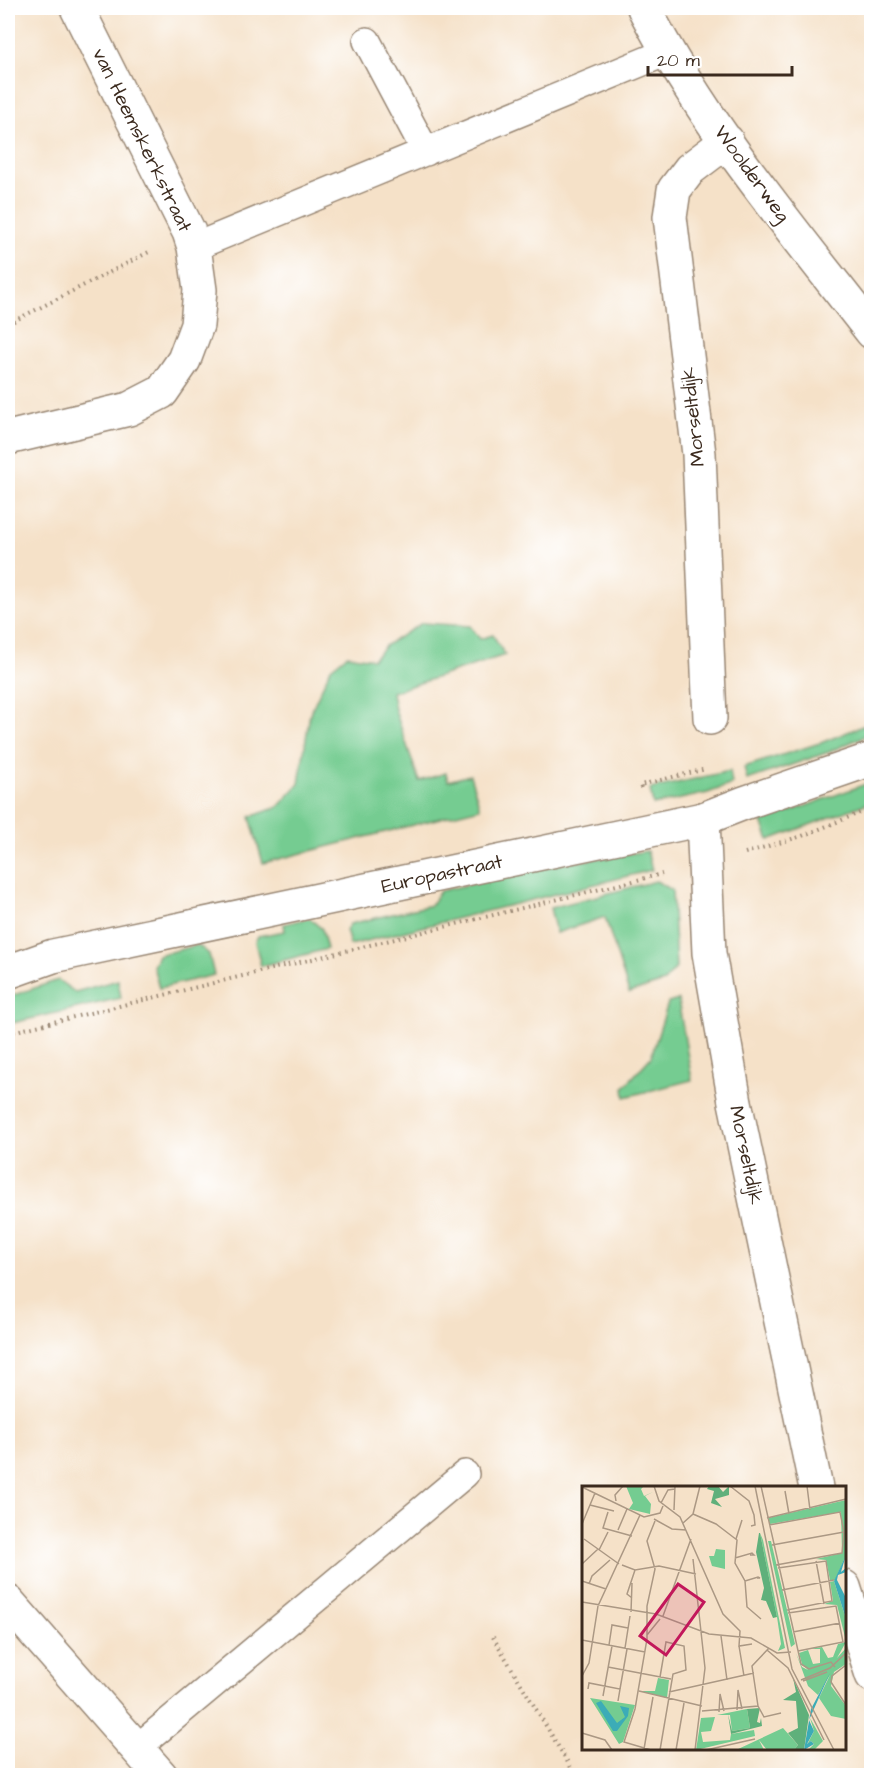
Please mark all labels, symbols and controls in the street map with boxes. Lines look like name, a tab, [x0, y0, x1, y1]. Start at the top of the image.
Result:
scale bar	[648, 39, 792, 77]
street label: van Heemskerkstraat	[85, 43, 199, 237]
text: 20 m	[657, 48, 700, 73]
street label: Woolderweg	[706, 120, 797, 229]
street label: Morseltdijk	[674, 366, 712, 468]
street label: Europastraat	[379, 847, 505, 901]
street label: Morseltdijk	[722, 1103, 770, 1207]
inset map	[582, 1486, 846, 1750]

